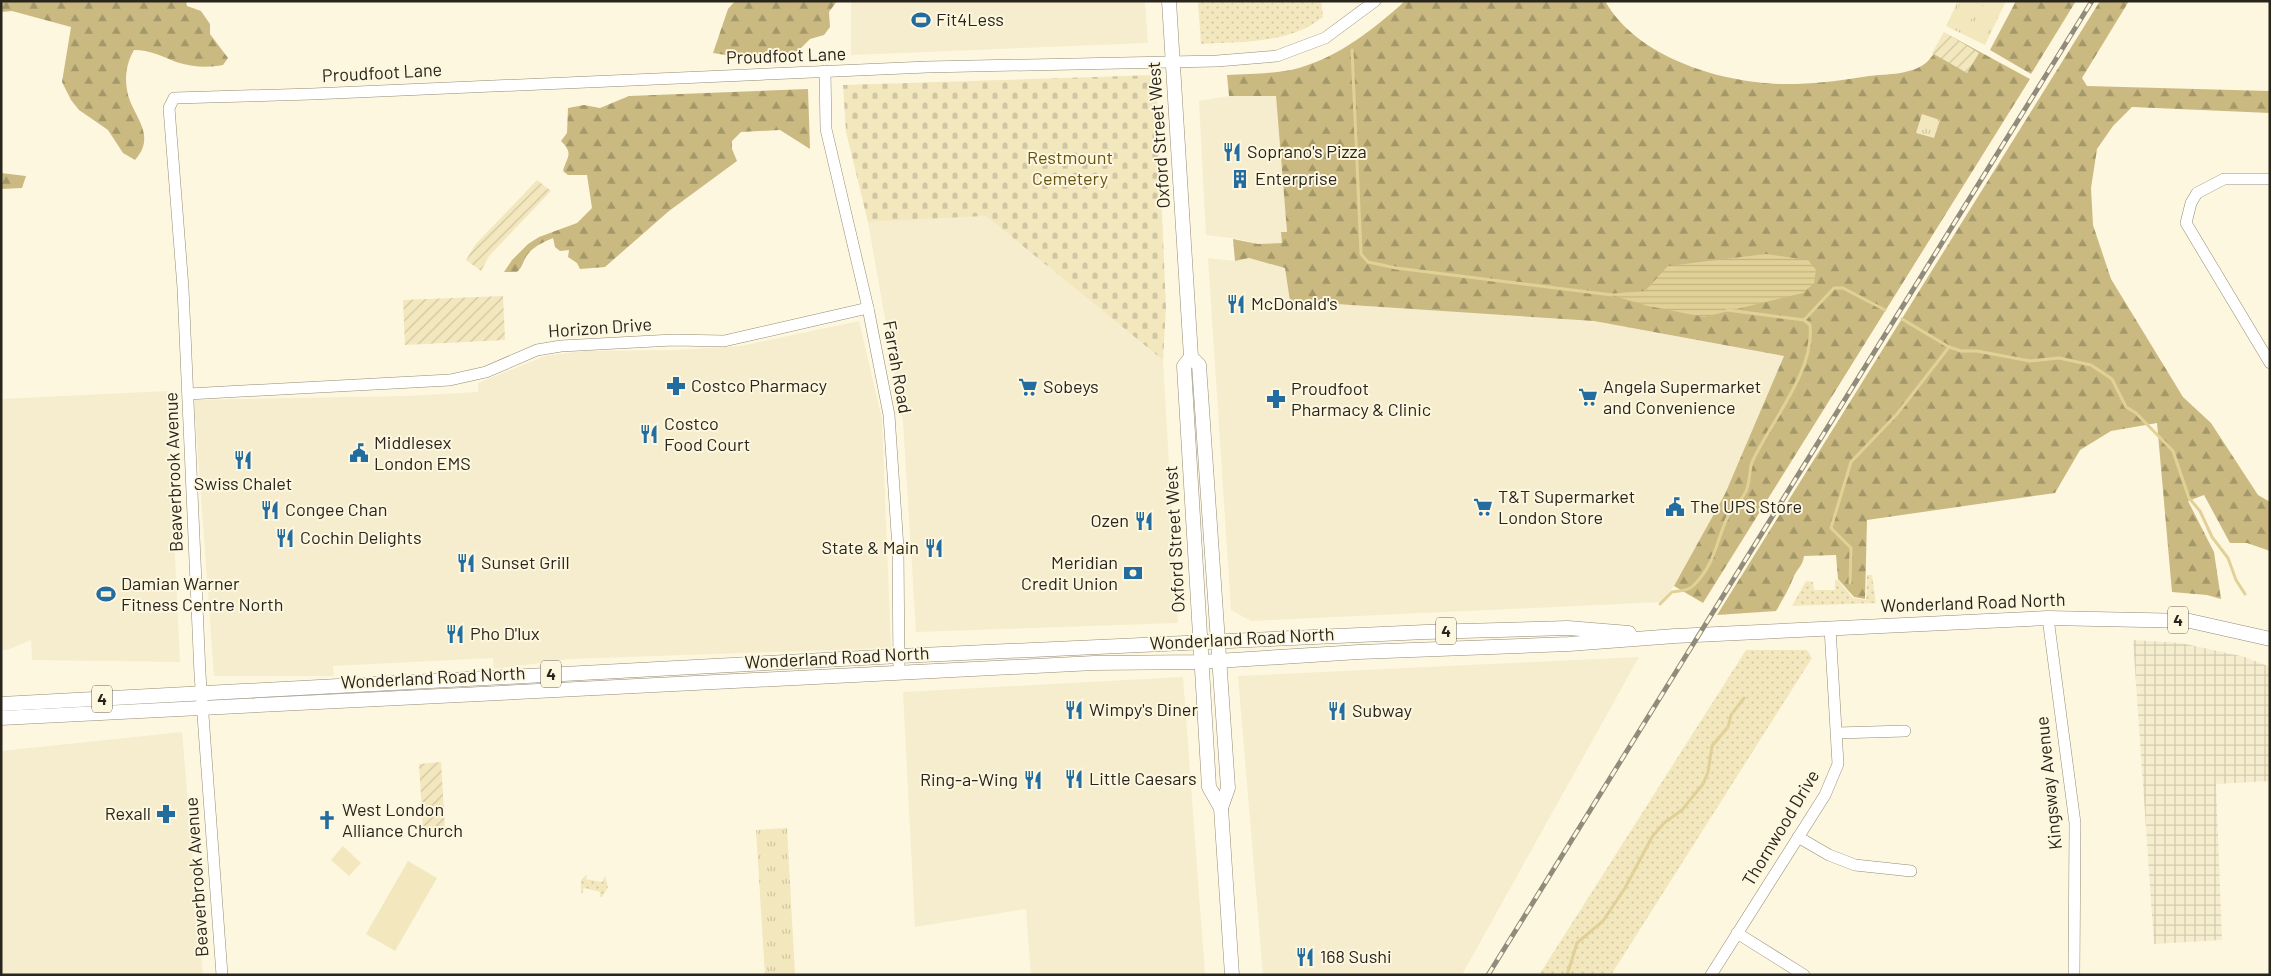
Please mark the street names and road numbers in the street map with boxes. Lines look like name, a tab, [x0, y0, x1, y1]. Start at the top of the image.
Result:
street label: Proudfoot Lane	[726, 42, 846, 68]
street label: Proudfoot Lane	[321, 58, 443, 86]
street label: Oxford Street West	[1142, 61, 1174, 209]
street label: Horizon Drive	[547, 312, 653, 342]
street label: Farrah Road	[879, 319, 917, 415]
street label: Beaverbrook Avenue	[159, 392, 187, 552]
street label: Oxford Street West	[1159, 465, 1189, 613]
street label: Wonderland Road North	[1880, 588, 2066, 616]
road number: 4	[2168, 606, 2188, 634]
road number: 4	[1436, 618, 1456, 644]
street label: Wonderland Road North	[1149, 622, 1335, 654]
street label: Wonderland Road North	[744, 641, 930, 673]
street label: Wonderland Road North	[340, 661, 526, 693]
road number: 4	[541, 661, 561, 688]
road number: 4	[92, 686, 112, 712]
street label: Kingsway Avenue	[2030, 715, 2066, 851]
street label: Thornwood Drive	[1737, 765, 1823, 890]
street label: Beaverbrook Avenue	[179, 796, 213, 958]

